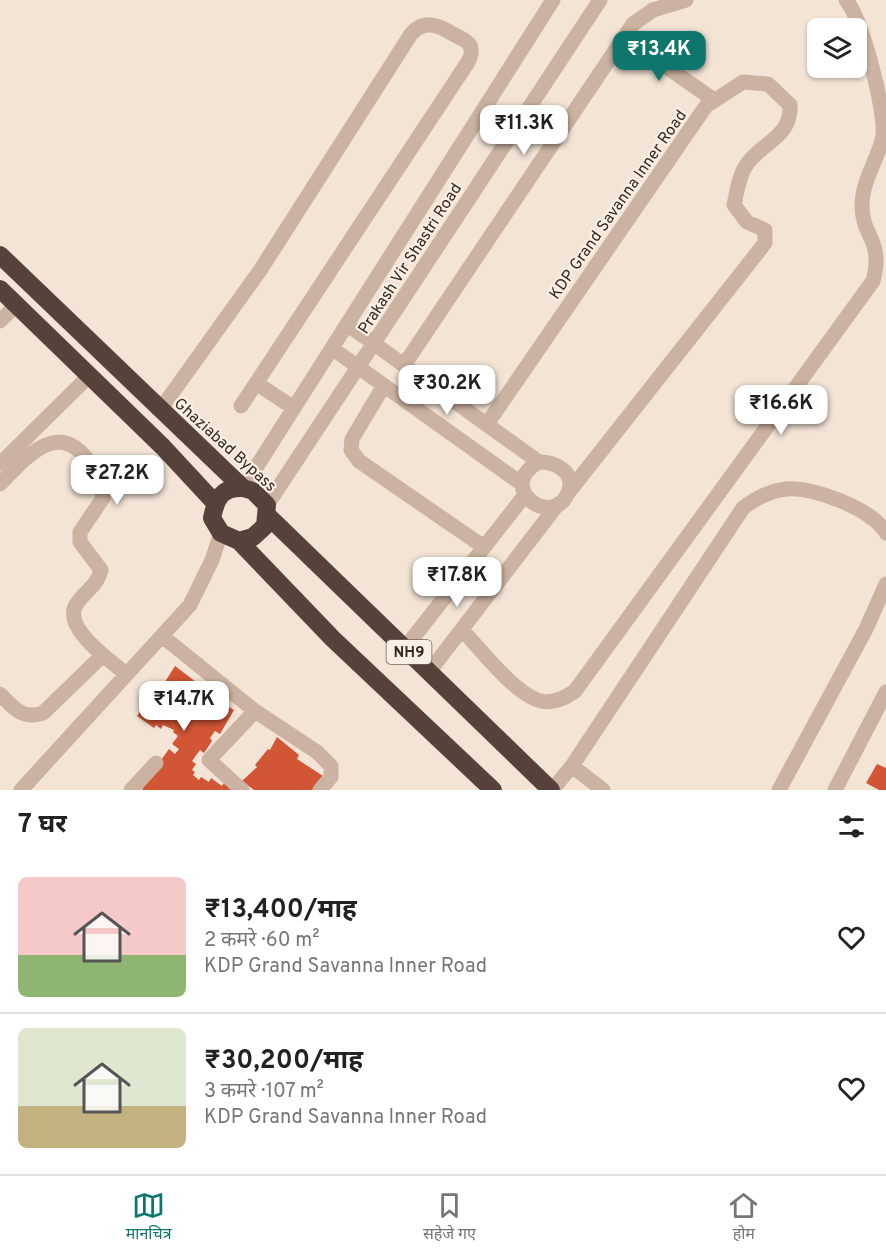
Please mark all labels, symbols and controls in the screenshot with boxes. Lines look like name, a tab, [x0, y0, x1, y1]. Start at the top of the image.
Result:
map controls	[807, 18, 867, 78]
button: layers	[807, 18, 867, 78]
pin: ₹13.4K	[610, 31, 708, 82]
text: ₹13.4K	[627, 37, 691, 63]
pin: ₹11.3K	[475, 105, 573, 156]
street label: KDP Grand Savanna Inner Road	[545, 107, 692, 304]
text: ₹11.3K	[494, 111, 554, 137]
street label: Prakash Vir Shastri Road	[354, 180, 467, 338]
pin: ₹30.2K	[398, 365, 496, 416]
text: ₹30.2K	[412, 371, 482, 397]
pin: ₹16.6K	[732, 385, 830, 436]
text: ₹16.6K	[749, 391, 813, 417]
street label: Ghaziabad Bypass	[169, 394, 280, 497]
pin: ₹27.2K	[68, 455, 166, 506]
text: ₹27.2K	[85, 461, 149, 487]
pin: ₹17.8K	[408, 557, 506, 608]
text: ₹17.8K	[427, 563, 487, 589]
road number: NH9	[386, 640, 432, 664]
pin: ₹14.7K	[135, 681, 233, 732]
text: ₹14.7K	[153, 687, 215, 713]
text: 7 घर	[18, 809, 67, 842]
icon: filters	[835, 810, 868, 843]
text: ₹13,400/माह	[204, 894, 357, 927]
icon: home	[66, 901, 138, 973]
icon: heart	[835, 921, 868, 954]
text: 2 कमरे · 60 m²	[204, 928, 320, 954]
text: KDP Grand Savanna Inner Road	[204, 954, 487, 980]
text: ₹30,200/माह	[204, 1045, 363, 1078]
icon: home	[66, 1052, 138, 1124]
icon: heart	[835, 1072, 868, 1105]
text: 3 कमरे · 107 m²	[204, 1079, 324, 1105]
text: KDP Grand Savanna Inner Road	[204, 1105, 487, 1131]
tab: मानचित्र	[126, 1189, 171, 1246]
tab: सहेजे गए	[423, 1189, 476, 1246]
tab: होम	[727, 1189, 760, 1246]

